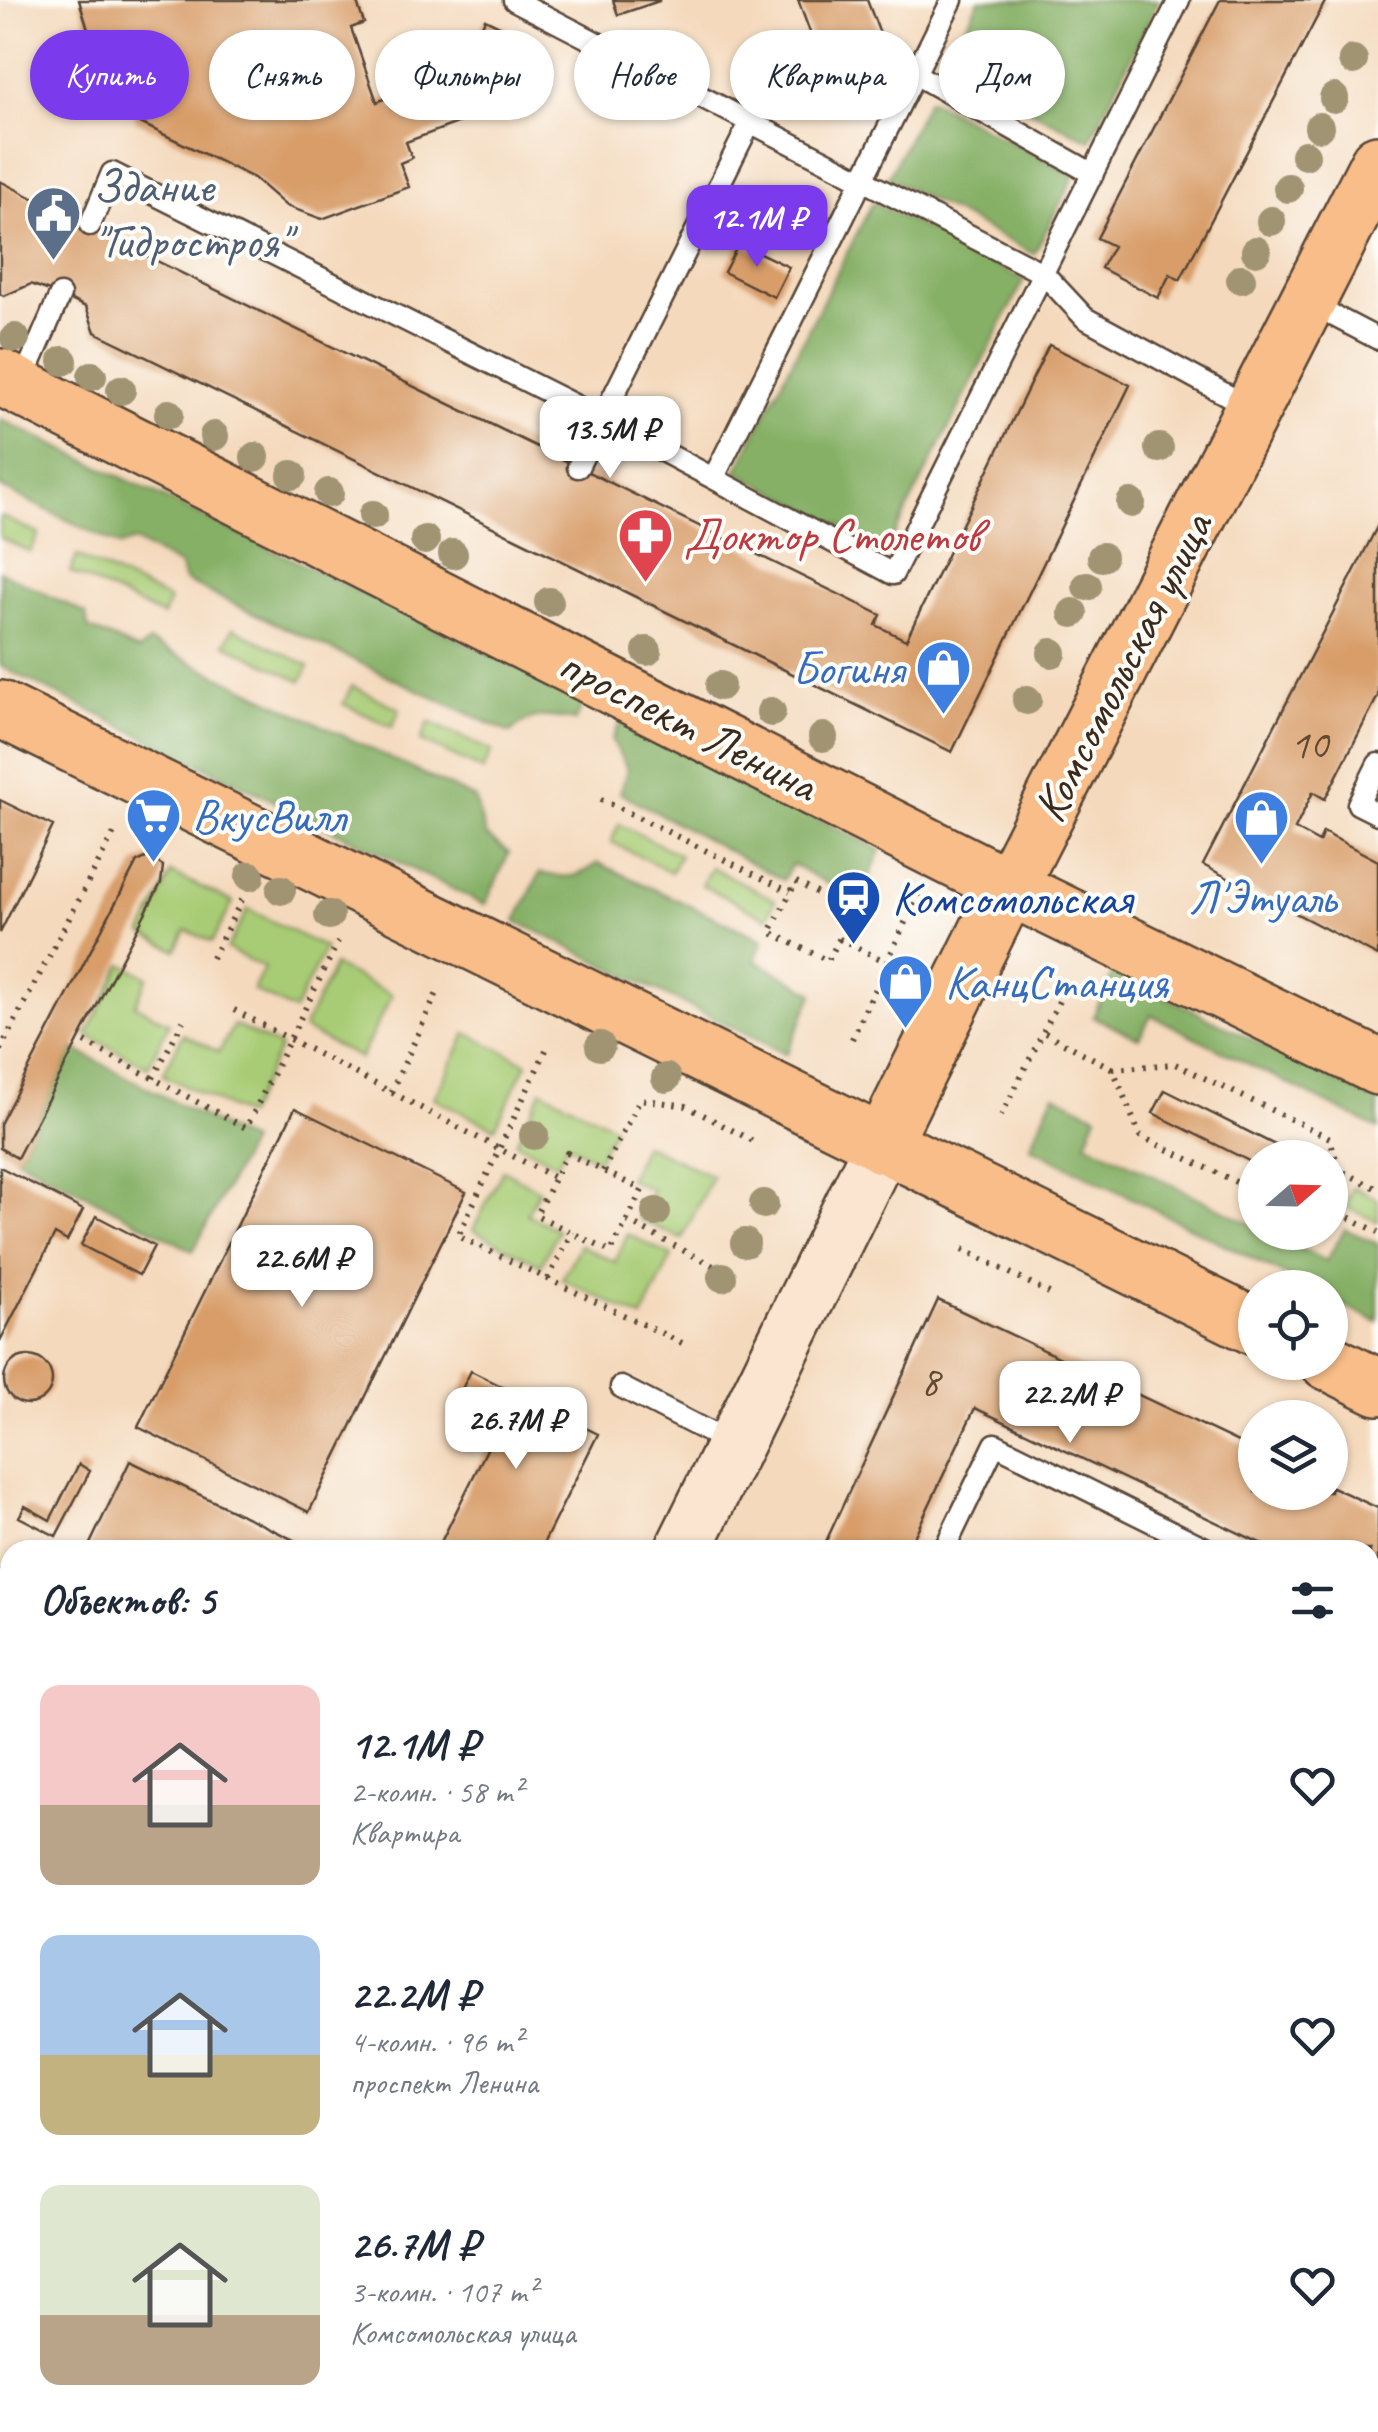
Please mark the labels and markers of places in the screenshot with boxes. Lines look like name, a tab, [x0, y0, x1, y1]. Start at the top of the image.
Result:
place label: Здание "Гидростроя"	[93, 156, 299, 271]
public building icon: Здание "Гидростроя"	[24, 184, 84, 263]
pin: 12.1M ₽	[665, 185, 849, 270]
pin: 13.5M ₽	[518, 396, 702, 481]
pharmacy icon: Доктор Столетов	[615, 505, 675, 584]
place label: Доктор Столетов	[684, 505, 991, 565]
place label: Богиня	[792, 638, 908, 698]
shop icon: Богиня	[913, 638, 973, 717]
supermarket icon: ВкусВилл	[123, 786, 183, 865]
place label: ВкусВилл	[192, 786, 348, 846]
shop icon: Л'Этуаль	[1232, 788, 1292, 867]
place label: Л'Этуаль	[1189, 867, 1339, 927]
station icon: Комсомольская	[823, 868, 883, 947]
place label: Комсомольская	[892, 868, 1135, 928]
shop icon: КанцСтанция	[876, 952, 936, 1031]
place label: КанцСтанция	[945, 952, 1169, 1012]
pin: 22.6M ₽	[210, 1225, 394, 1310]
pin: 22.2M ₽	[978, 1361, 1162, 1446]
pin: 26.7M ₽	[424, 1387, 608, 1472]

